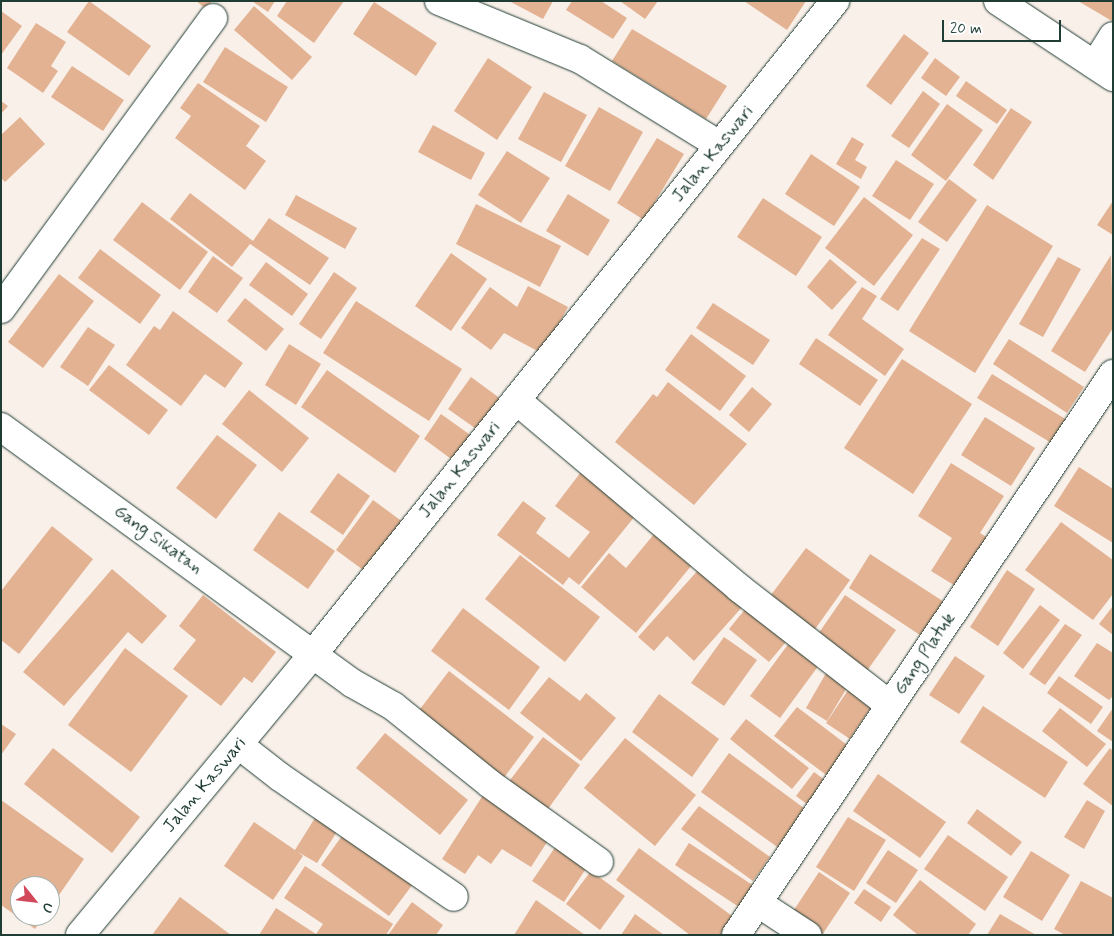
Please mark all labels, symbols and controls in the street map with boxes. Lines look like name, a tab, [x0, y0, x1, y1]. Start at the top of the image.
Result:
scale bar	[944, 10, 1063, 42]
text: 20 m	[950, 19, 982, 39]
street label: Jalan Kaswari	[668, 102, 758, 206]
street label: Jalan Kaswari	[415, 418, 505, 522]
street label: Gang Sikatan	[109, 501, 207, 579]
street label: Gang Platuk	[890, 609, 960, 699]
street label: Jalan Kaswari	[159, 734, 251, 836]
north arrow	[10, 876, 60, 926]
text: U	[37, 899, 57, 916]

